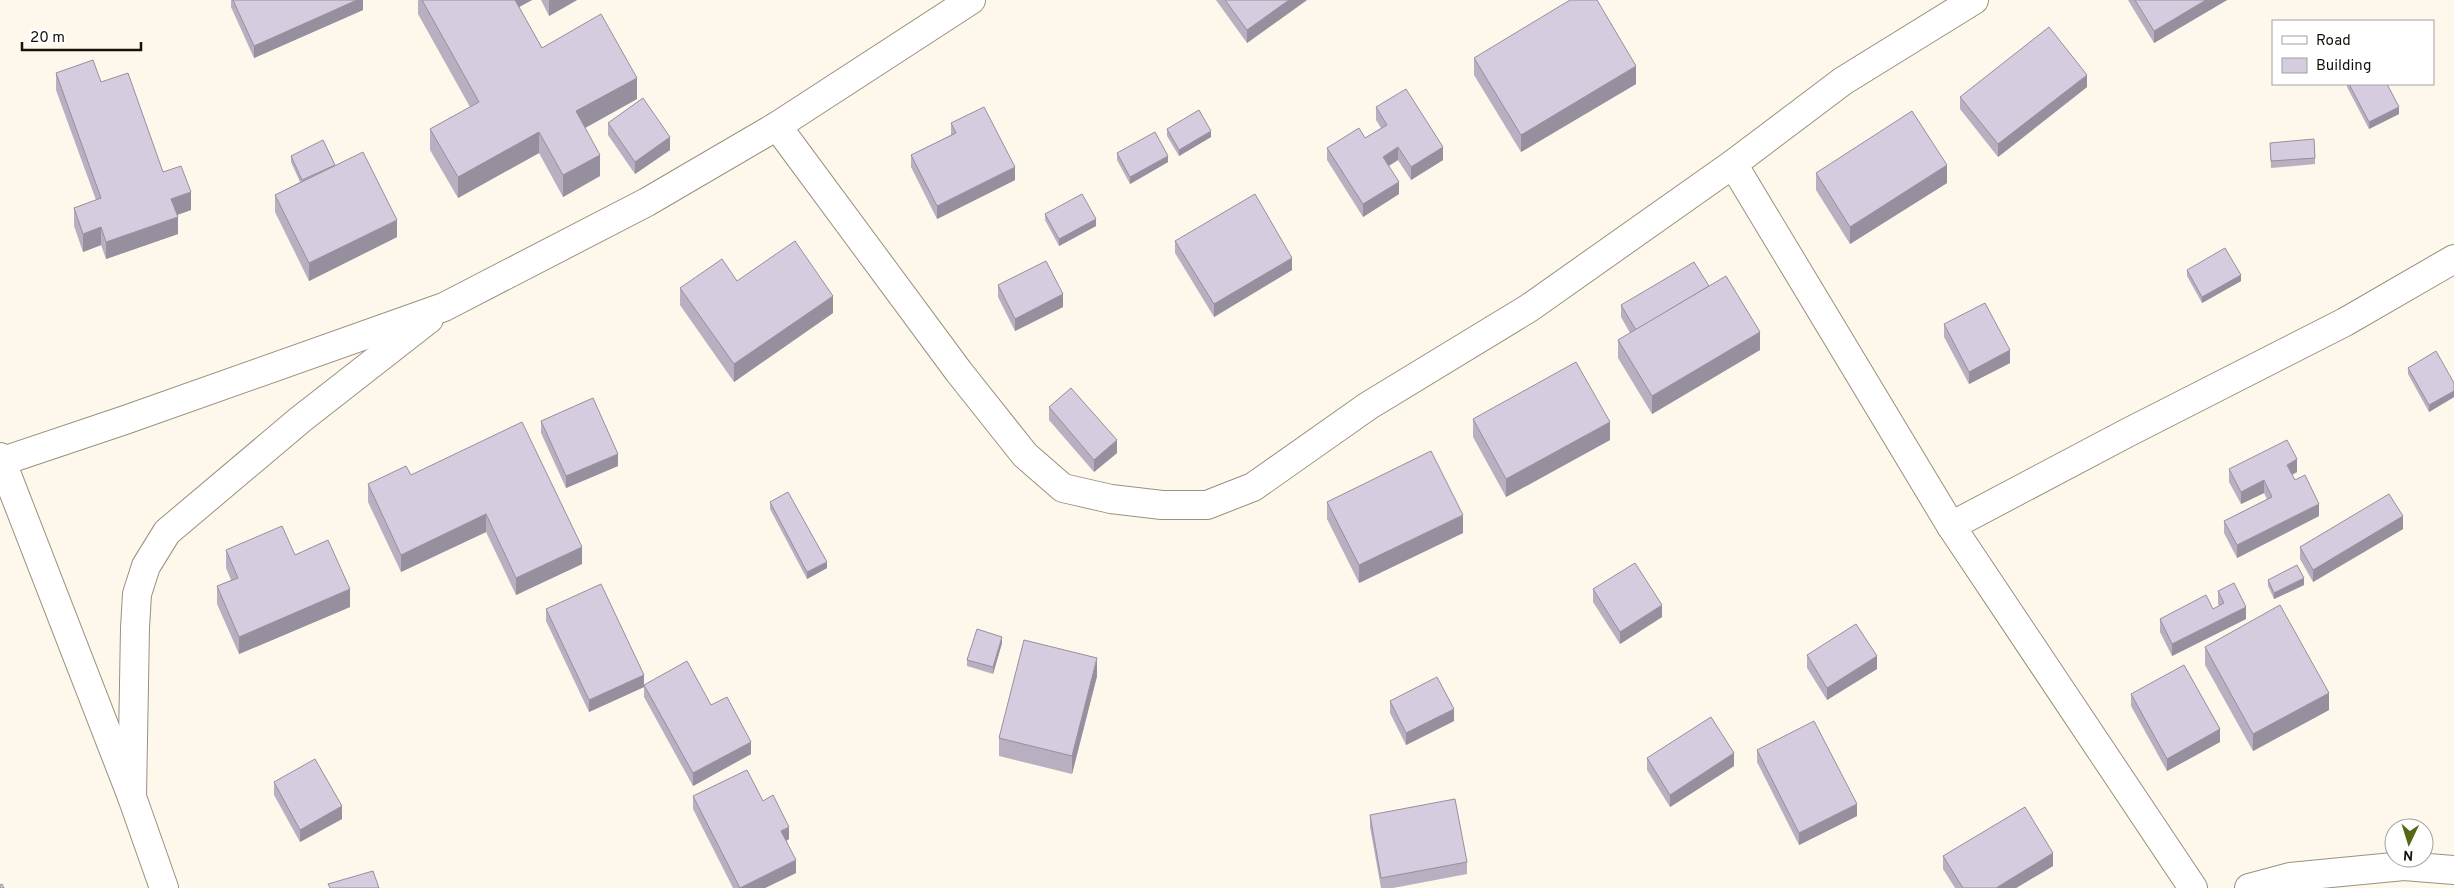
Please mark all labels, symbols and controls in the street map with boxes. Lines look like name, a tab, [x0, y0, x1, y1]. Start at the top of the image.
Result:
scale bar	[22, 20, 141, 52]
legend	[2272, 20, 2434, 85]
text: 20 m	[30, 29, 65, 48]
text: Road	[2316, 32, 2351, 51]
text: Building	[2316, 57, 2371, 76]
north arrow	[2384, 818, 2434, 868]
text: N	[2403, 846, 2414, 863]

